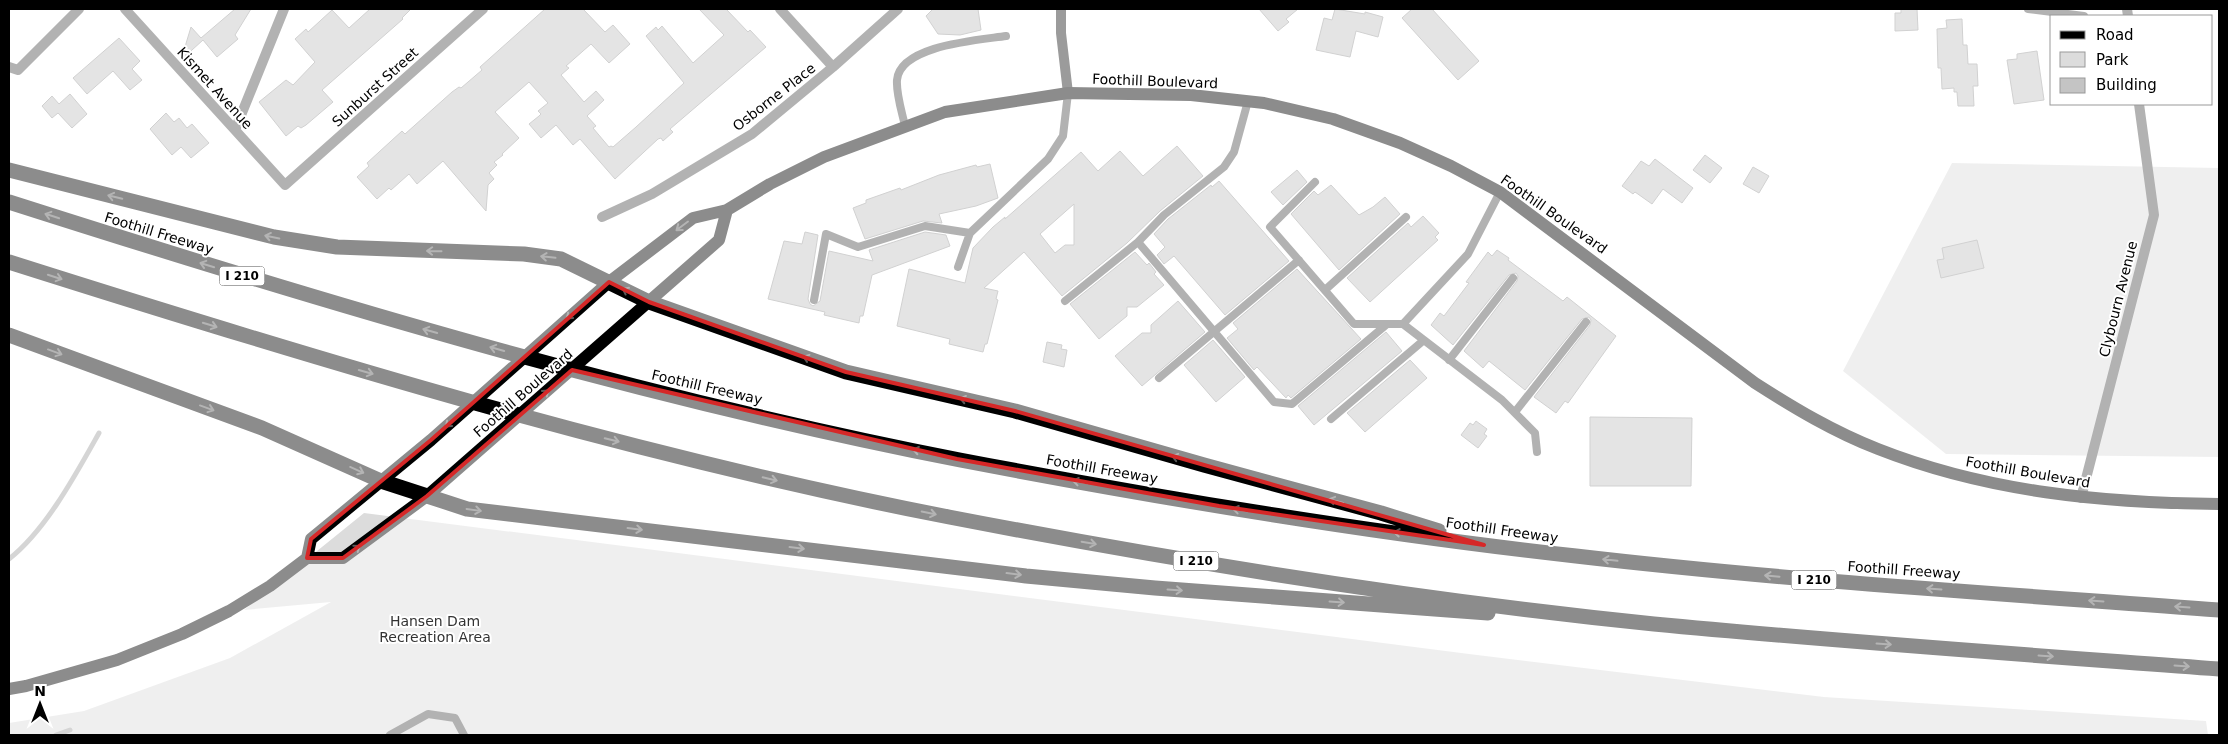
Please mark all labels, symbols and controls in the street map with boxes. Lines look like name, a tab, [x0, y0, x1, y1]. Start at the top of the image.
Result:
legend	[2050, 15, 2213, 105]
text: Road	[2096, 26, 2134, 44]
street label: Kismet Avenue	[174, 44, 256, 132]
street label: Sunburst Street	[329, 44, 422, 130]
text: Park	[2096, 51, 2129, 69]
street label: Osborne Place	[730, 60, 818, 134]
street label: Foothill Boulevard	[1092, 71, 1218, 91]
text: Building	[2096, 76, 2157, 94]
street label: Foothill Boulevard	[1498, 171, 1610, 257]
one-way arrow	[107, 192, 123, 201]
street label: Foothill Freeway	[103, 209, 215, 257]
one-way arrow	[45, 211, 60, 220]
one-way arrow	[676, 220, 689, 231]
one-way arrow	[265, 231, 281, 241]
street label: Clybourn Avenue	[2096, 239, 2140, 359]
one-way arrow	[426, 247, 442, 256]
one-way arrow	[540, 252, 556, 262]
one-way arrow	[199, 260, 215, 270]
road number: I 210	[220, 266, 264, 286]
one-way arrow	[47, 272, 63, 282]
one-way arrow	[622, 287, 637, 296]
one-way arrow	[566, 308, 579, 320]
one-way arrow	[202, 321, 218, 331]
one-way arrow	[422, 325, 438, 335]
one-way arrow	[489, 344, 505, 354]
street label: Foothill Boulevard	[470, 346, 576, 440]
one-way arrow	[46, 348, 62, 357]
one-way arrow	[803, 354, 819, 363]
street label: Foothill Freeway	[650, 366, 764, 408]
one-way arrow	[358, 367, 374, 377]
one-way arrow	[537, 389, 550, 401]
one-way arrow	[960, 395, 976, 404]
one-way arrow	[199, 404, 214, 413]
one-way arrow	[444, 416, 457, 428]
one-way arrow	[604, 436, 620, 445]
one-way arrow	[913, 446, 929, 456]
street label: Foothill Freeway	[1045, 451, 1159, 487]
one-way arrow	[1172, 453, 1188, 463]
street label: Foothill Boulevard	[1965, 453, 2091, 491]
one-way arrow	[349, 466, 364, 475]
one-way arrow	[761, 475, 777, 484]
one-way arrow	[1072, 476, 1088, 486]
one-way arrow	[1329, 496, 1345, 505]
one-way arrow	[1232, 504, 1248, 514]
one-way arrow	[466, 505, 482, 515]
one-way arrow	[920, 508, 936, 518]
street label: Foothill Freeway	[1445, 514, 1559, 546]
one-way arrow	[627, 524, 643, 534]
one-way arrow	[1393, 528, 1409, 538]
one-way arrow	[1080, 538, 1096, 548]
one-way arrow	[788, 543, 804, 553]
one-way arrow	[347, 545, 361, 555]
road number: I 210	[1174, 552, 1218, 570]
one-way arrow	[1603, 555, 1619, 565]
street label: Foothill Freeway	[1847, 558, 1961, 582]
one-way arrow	[1005, 569, 1021, 579]
road number: I 210	[1792, 570, 1836, 590]
one-way arrow	[1764, 571, 1780, 581]
one-way arrow	[1926, 584, 1942, 594]
one-way arrow	[1167, 585, 1183, 594]
one-way arrow	[2088, 596, 2104, 606]
one-way arrow	[1329, 597, 1345, 607]
one-way arrow	[2174, 603, 2190, 612]
park label: Hansen Dam Recreation Area	[379, 613, 491, 645]
one-way arrow	[1876, 639, 1892, 648]
one-way arrow	[2038, 651, 2054, 660]
one-way arrow	[2174, 661, 2190, 670]
north arrow	[15, 679, 65, 729]
text: N	[34, 683, 46, 699]

